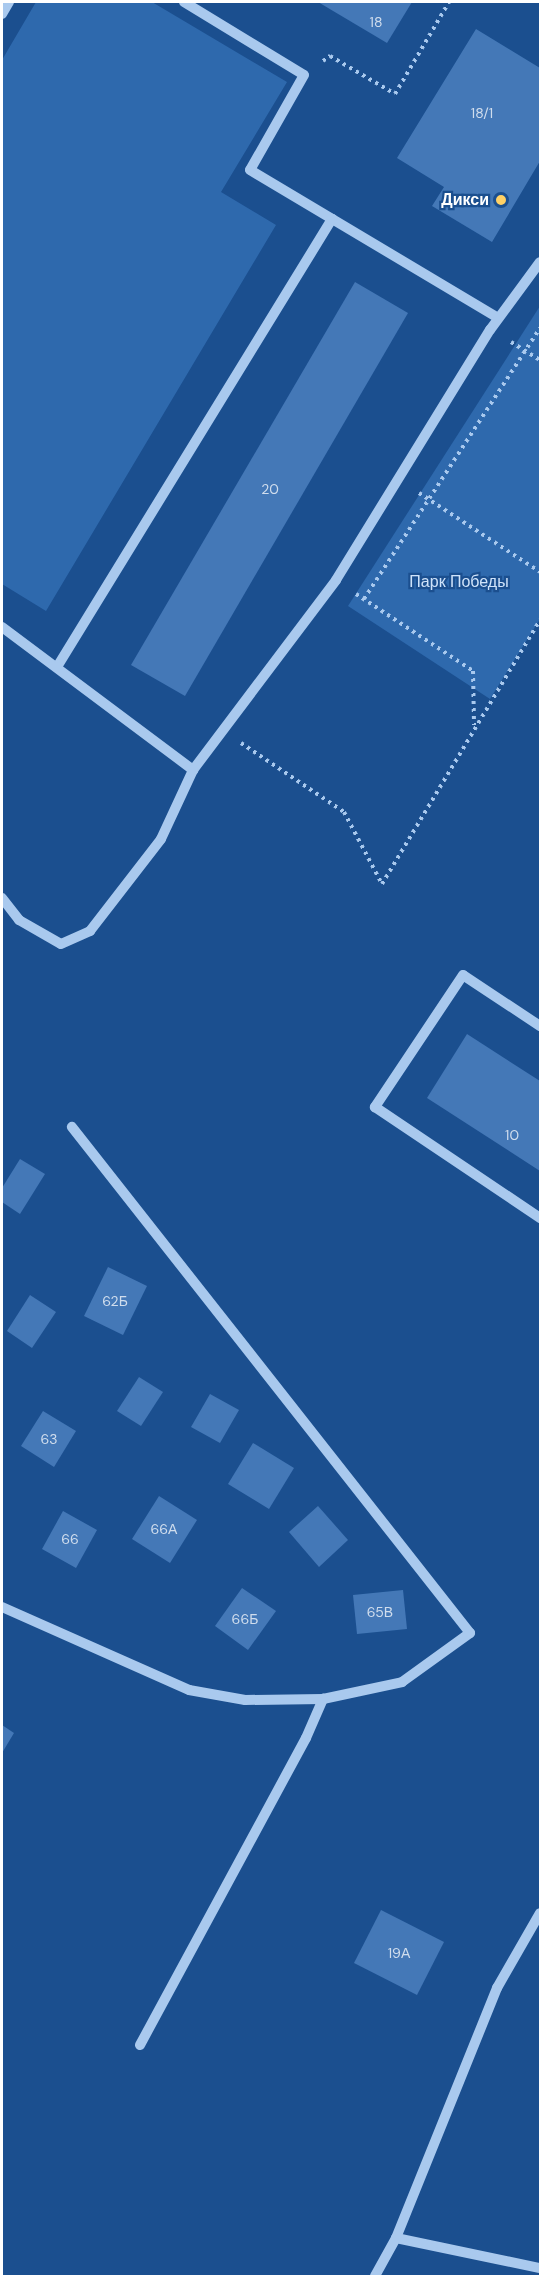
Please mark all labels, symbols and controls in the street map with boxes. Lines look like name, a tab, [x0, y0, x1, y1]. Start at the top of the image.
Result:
house number: 18	[370, 14, 382, 30]
house number: 18/1	[471, 105, 493, 121]
place label: Дикси	[441, 190, 489, 210]
marker: Дикси	[494, 193, 508, 207]
house number: 20	[261, 481, 279, 497]
park label: Парк Победы	[409, 572, 509, 592]
house number: 10	[505, 1127, 519, 1143]
house number: 62Б	[102, 1293, 128, 1309]
house number: 63	[40, 1431, 58, 1447]
house number: 66А	[151, 1521, 177, 1537]
house number: 66	[61, 1531, 79, 1547]
house number: 65В	[367, 1604, 393, 1620]
house number: 66Б	[232, 1611, 258, 1627]
house number: 19А	[388, 1945, 410, 1961]

